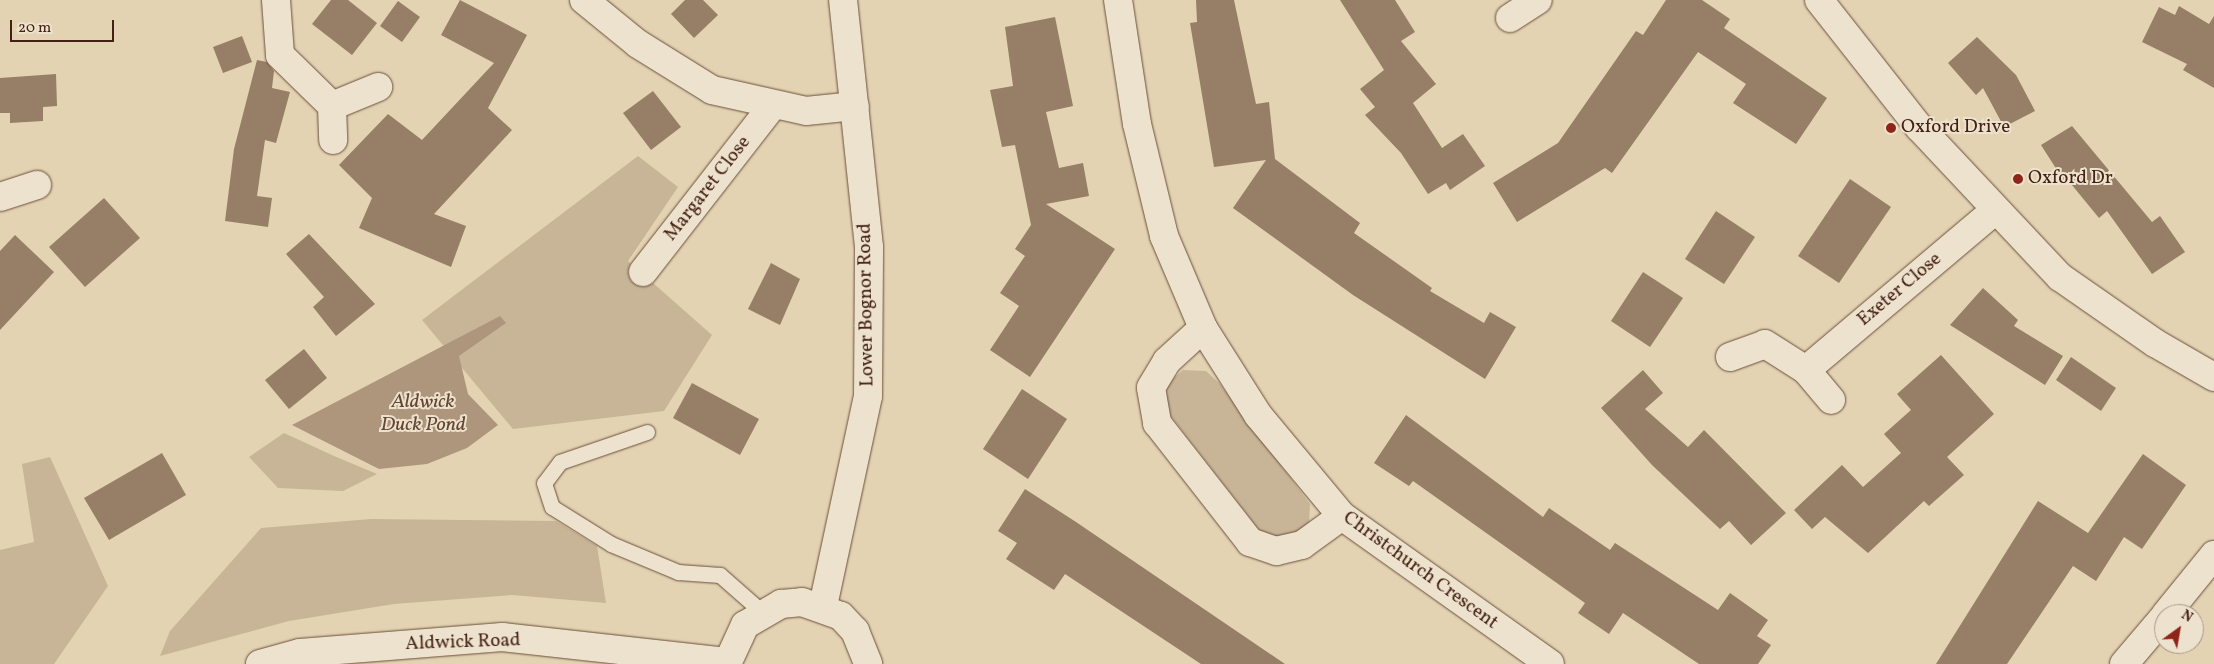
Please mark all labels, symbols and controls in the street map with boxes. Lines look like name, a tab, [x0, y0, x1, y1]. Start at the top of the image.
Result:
scale bar	[12, 10, 116, 42]
text: 20 m	[18, 18, 51, 39]
place label: Oxford Drive	[1901, 117, 2010, 139]
marker: Oxford Drive	[1885, 122, 1897, 134]
street label: Margaret Close	[660, 132, 756, 246]
place label: Oxford Dr	[2028, 168, 2113, 190]
marker: Oxford Dr	[2012, 173, 2024, 185]
street label: Lower Bognor Road	[854, 223, 880, 387]
street label: Exeter Close	[1853, 248, 1947, 332]
water label: Aldwick Duck Pond	[380, 390, 466, 437]
street label: Christchurch Crescent	[1338, 507, 1502, 635]
north arrow	[2154, 604, 2204, 654]
text: N	[2177, 606, 2196, 627]
street label: Aldwick Road	[405, 630, 521, 656]

